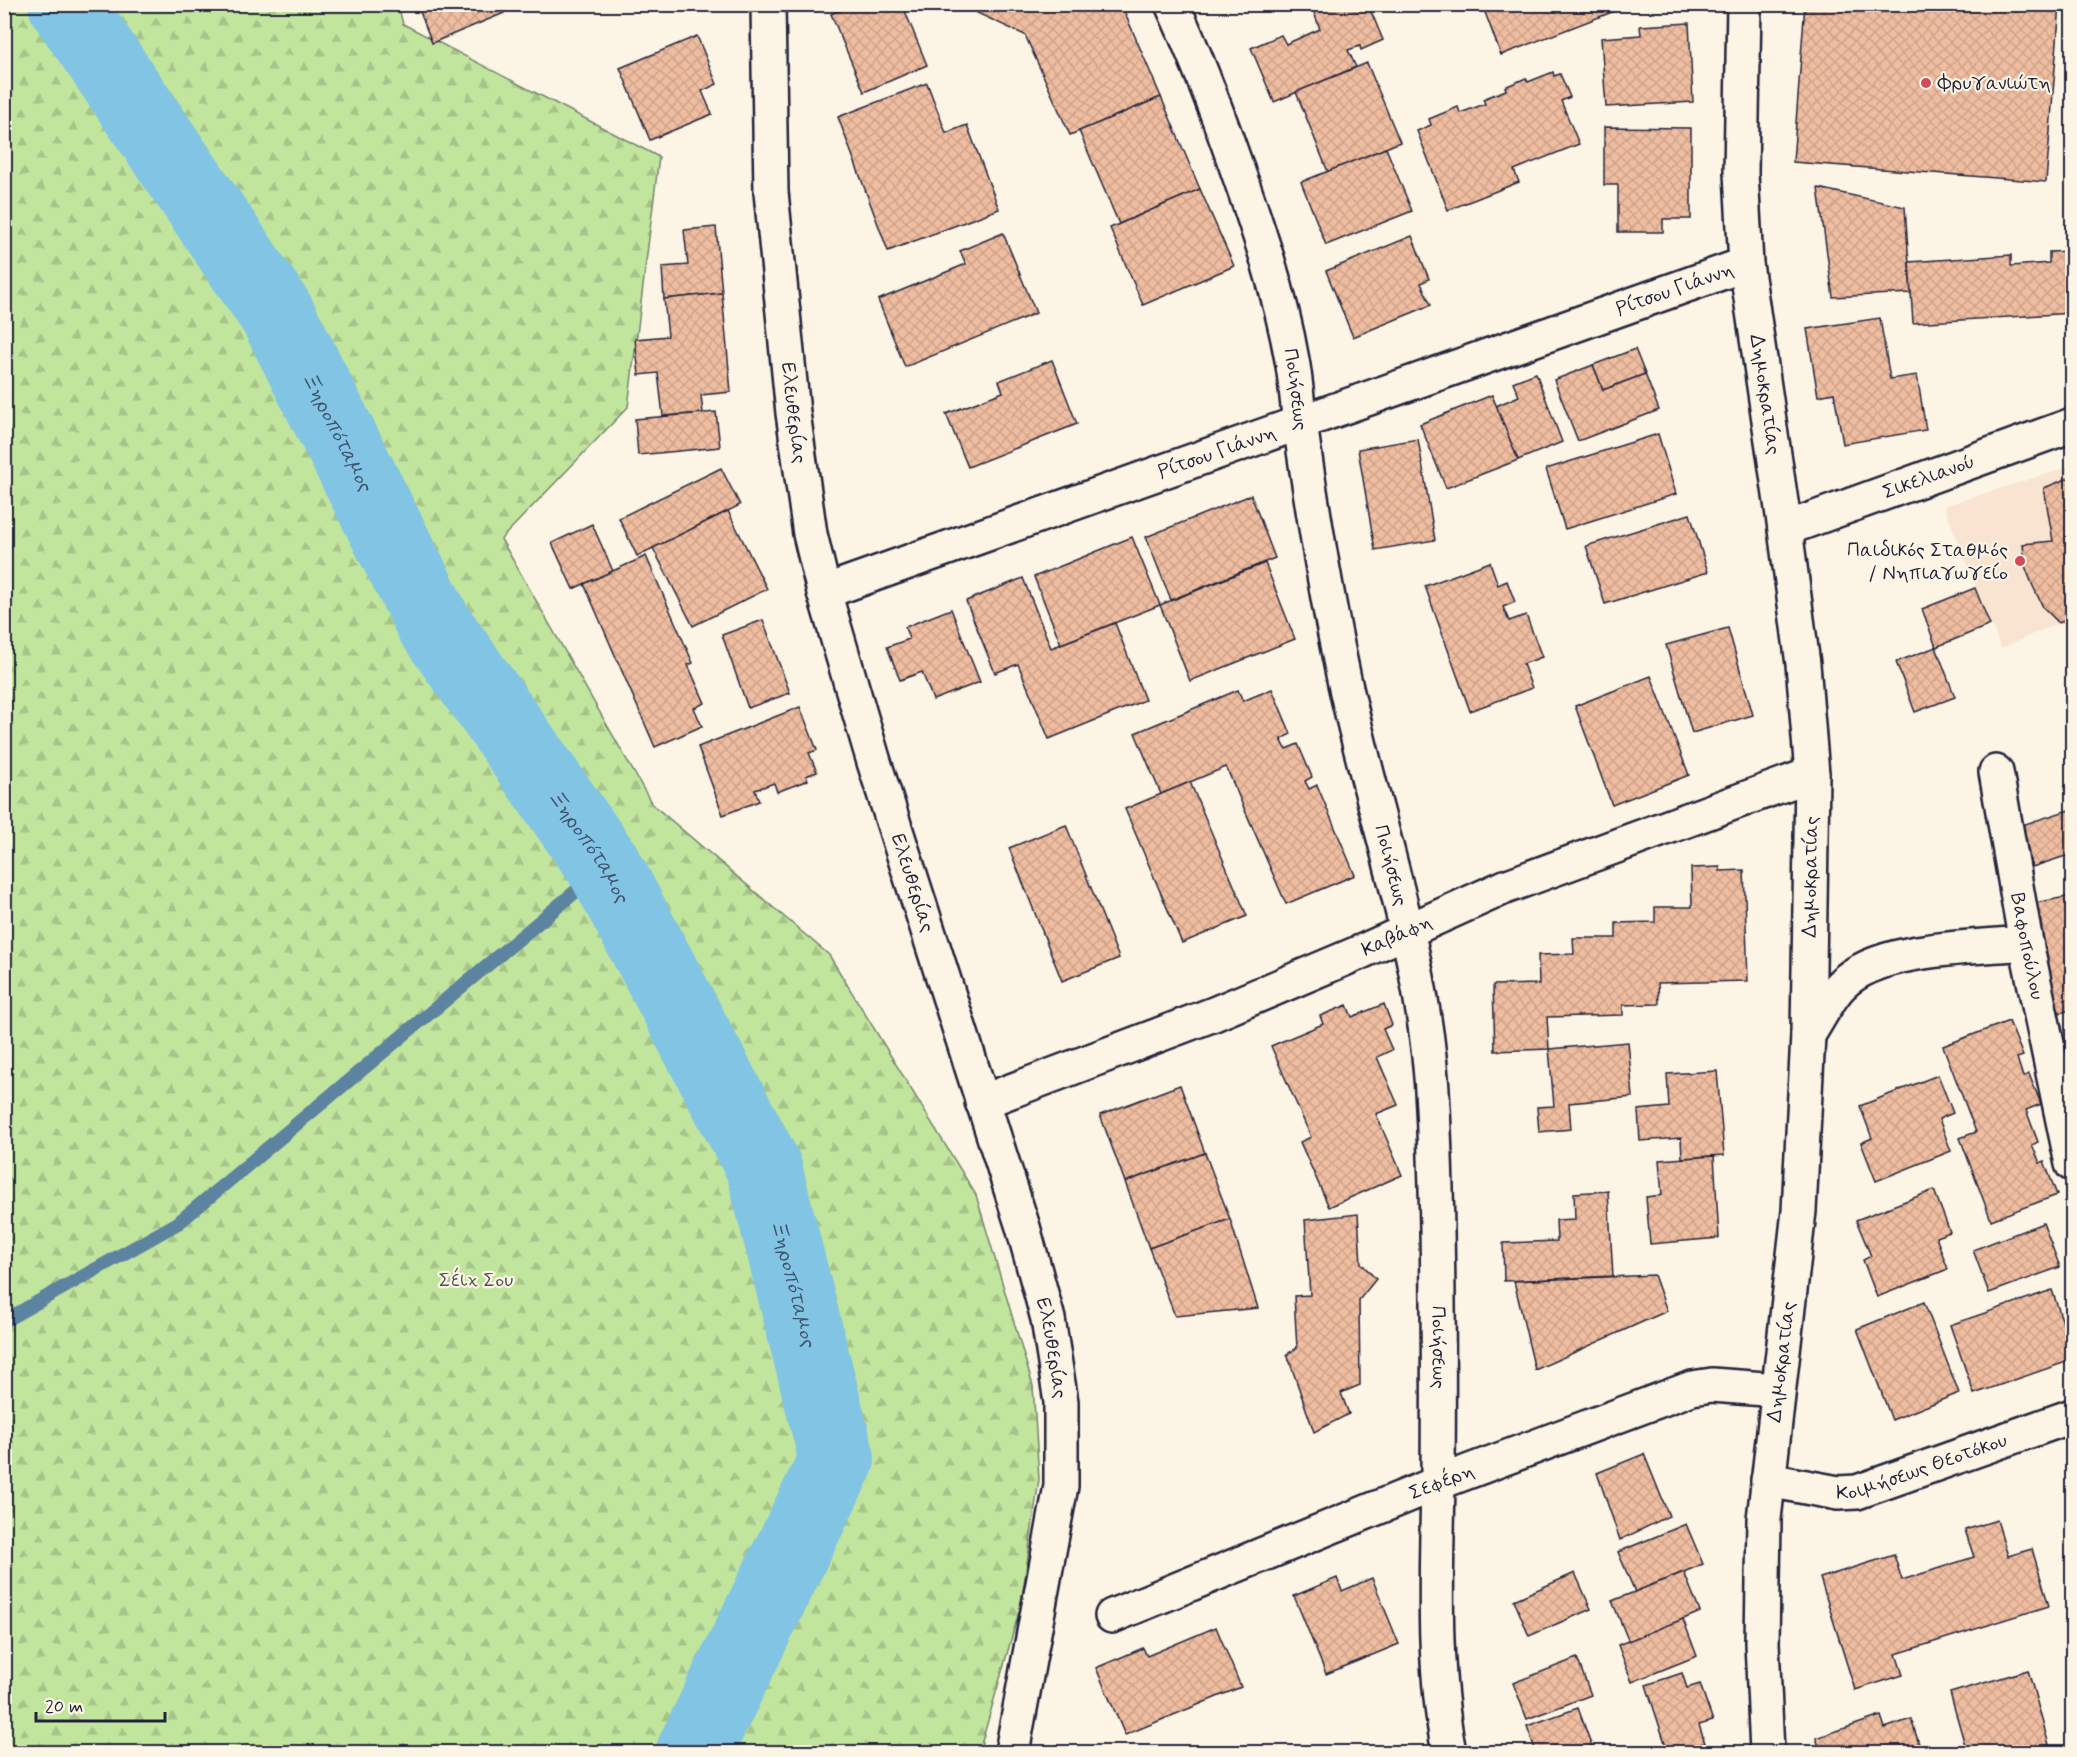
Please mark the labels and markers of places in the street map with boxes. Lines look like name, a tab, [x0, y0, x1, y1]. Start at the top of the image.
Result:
place label: Φρυγανιώτη	[1937, 70, 2051, 97]
marker: Φρυγανιώτη	[1919, 76, 1933, 90]
place label: Παιδικός Σταθμός / Νηπιαγωγείο	[1847, 537, 2008, 587]
marker: Παιδικός Σταθμός / Νηπιαγωγείο	[2013, 554, 2027, 568]

